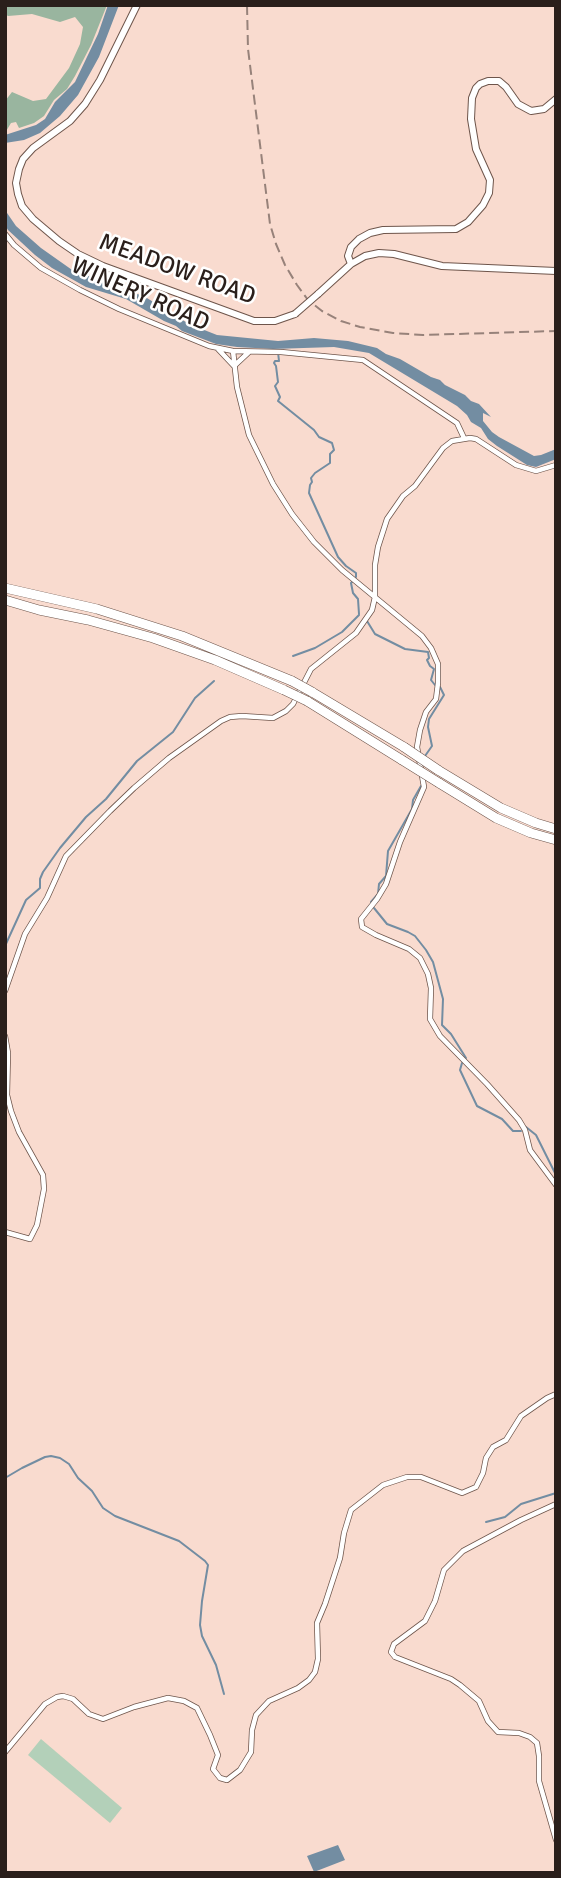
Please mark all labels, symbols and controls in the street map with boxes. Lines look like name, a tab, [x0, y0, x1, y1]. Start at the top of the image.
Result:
street label: MEADOW ROAD	[95, 228, 259, 312]
street label: WINERY ROAD	[66, 252, 214, 338]

